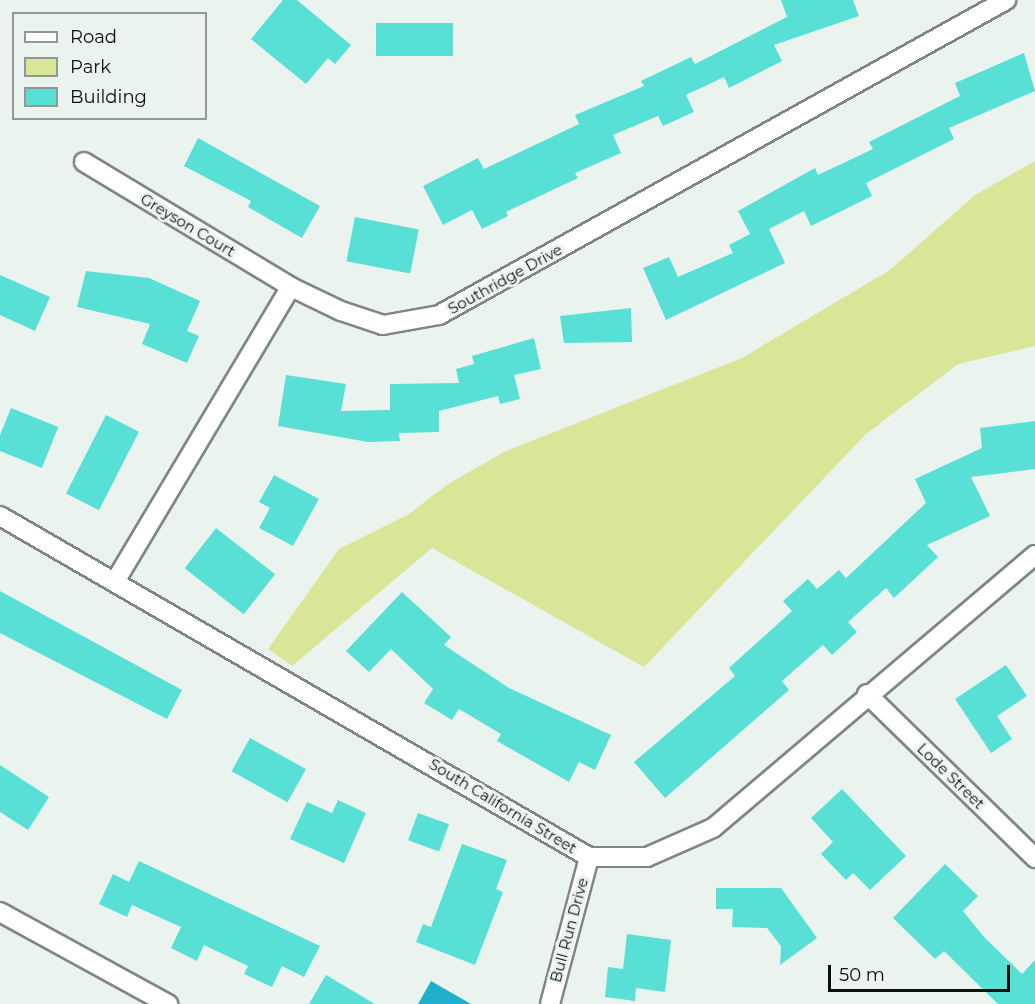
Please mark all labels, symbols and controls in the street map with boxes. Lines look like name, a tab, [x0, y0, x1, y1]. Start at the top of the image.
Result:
legend	[12, 12, 207, 120]
text: Road	[70, 26, 117, 48]
text: Park	[70, 56, 111, 78]
text: Building	[70, 86, 147, 108]
street label: Greyson Court	[137, 190, 239, 260]
street label: Southridge Drive	[445, 240, 565, 318]
street label: Lode Street	[914, 739, 988, 813]
street label: South California Street	[426, 755, 580, 857]
street label: Bull Run Drive	[546, 876, 592, 984]
scale bar	[831, 953, 1012, 991]
text: 50 m	[839, 964, 885, 986]

